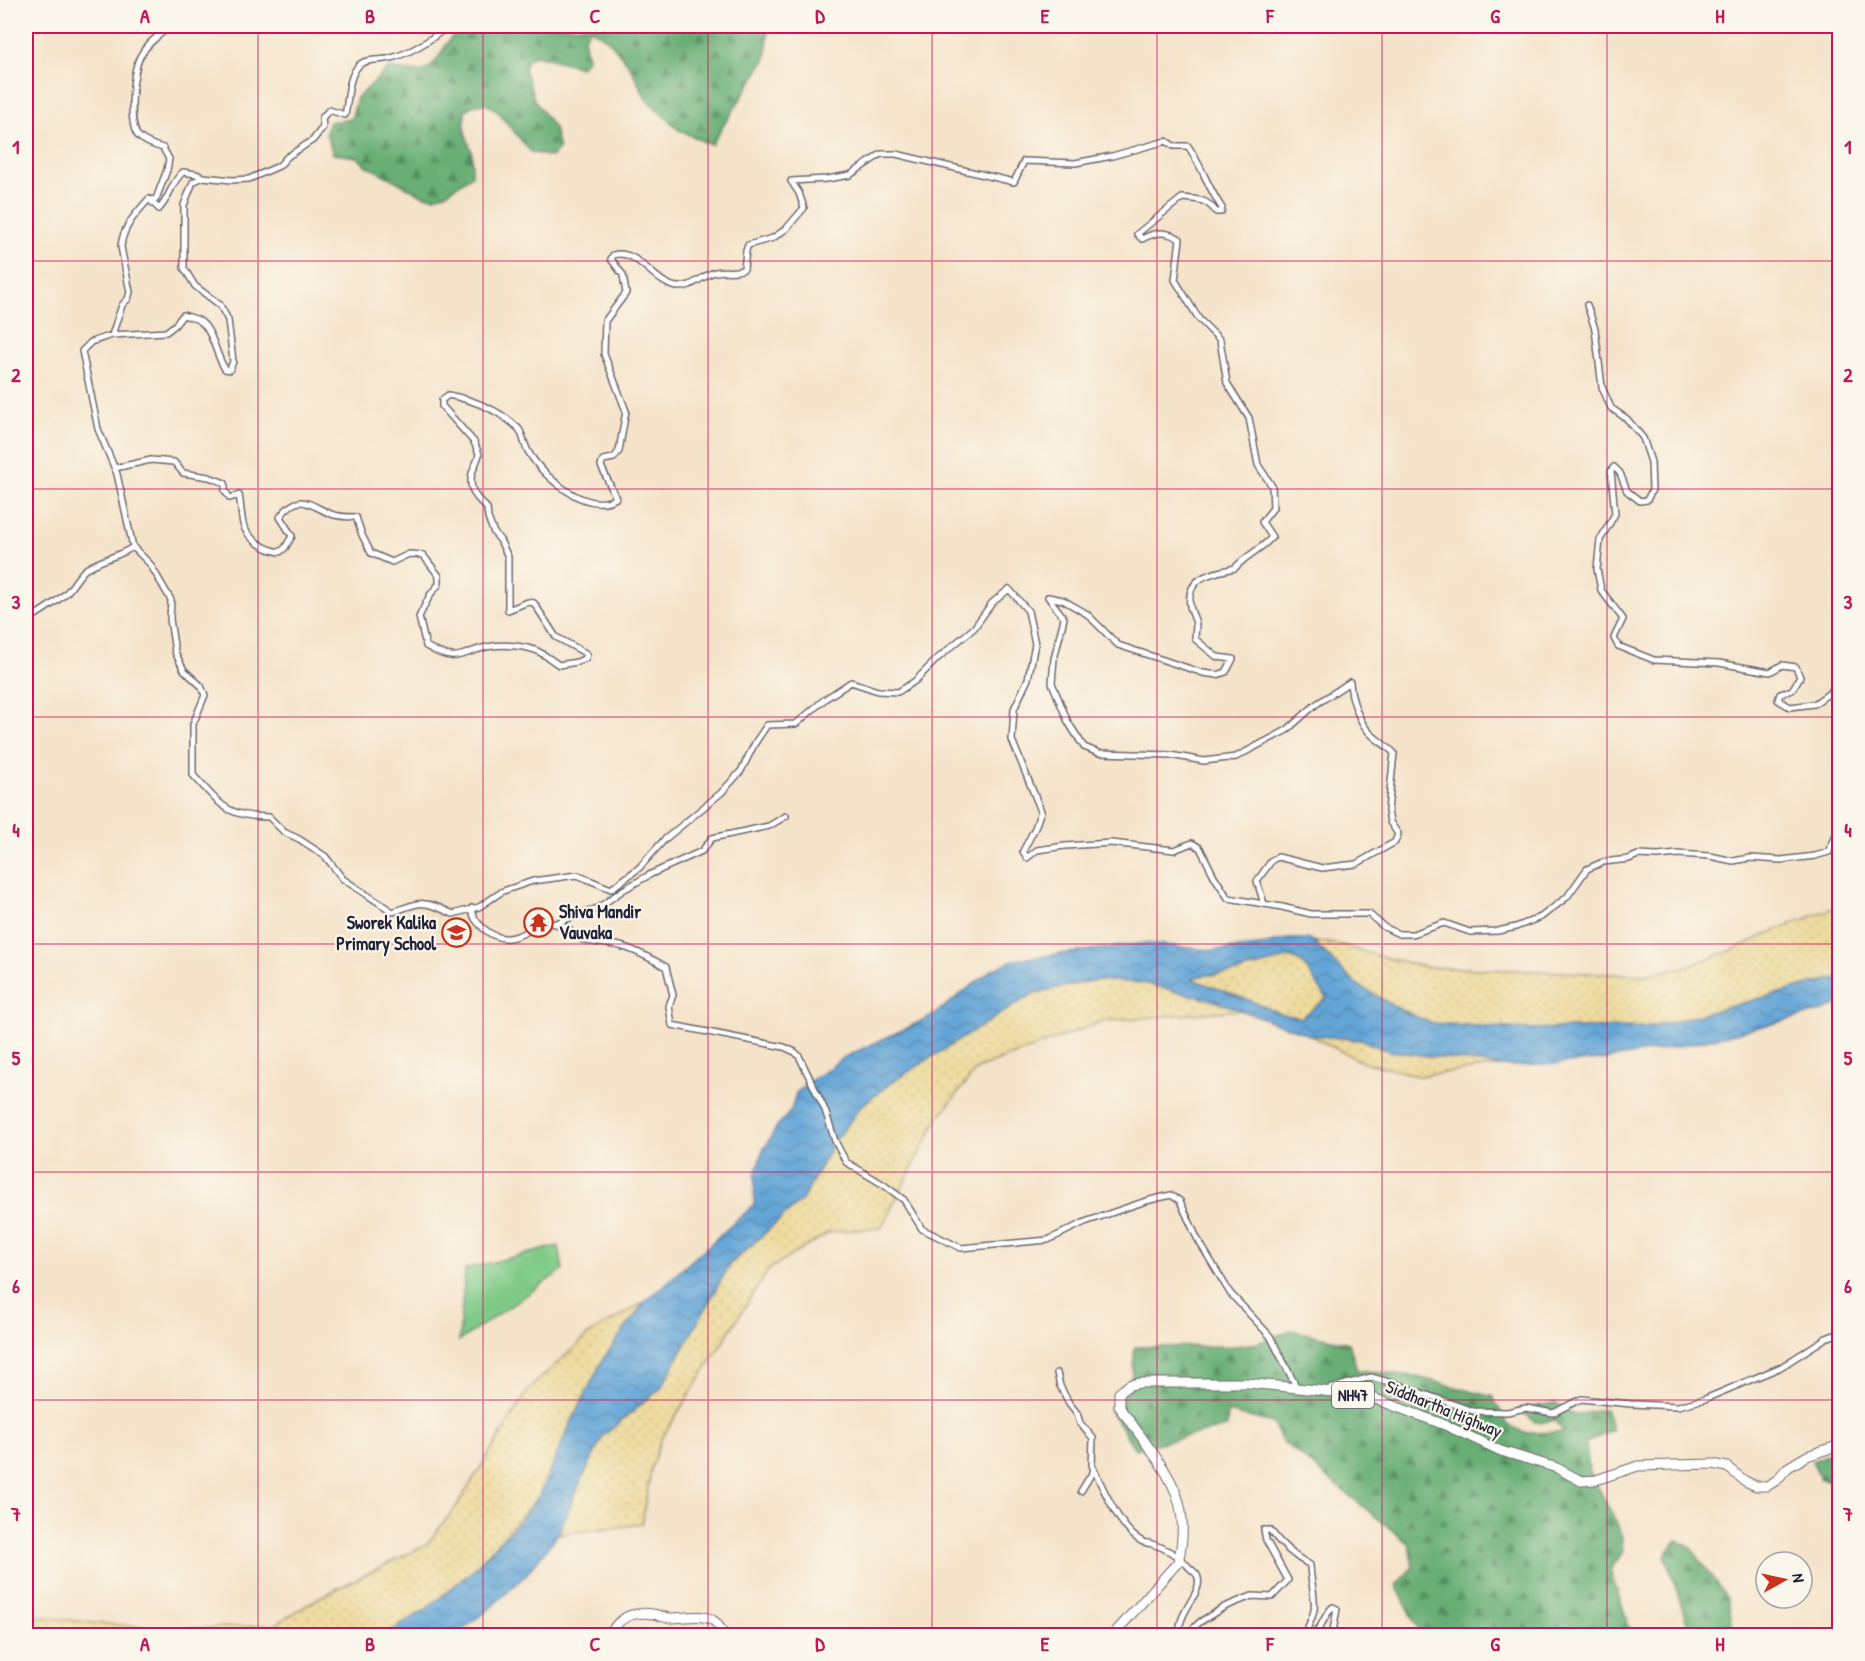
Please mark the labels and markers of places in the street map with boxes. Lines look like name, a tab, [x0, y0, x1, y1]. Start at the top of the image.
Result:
place label: Shiva Mandir Vauvaka	[559, 899, 641, 945]
temple icon: Shiva Mandir Vauvaka	[522, 906, 554, 938]
place label: Sworek Kalika Primary School	[336, 910, 437, 957]
school or university icon: Sworek Kalika Primary School	[441, 917, 473, 949]

